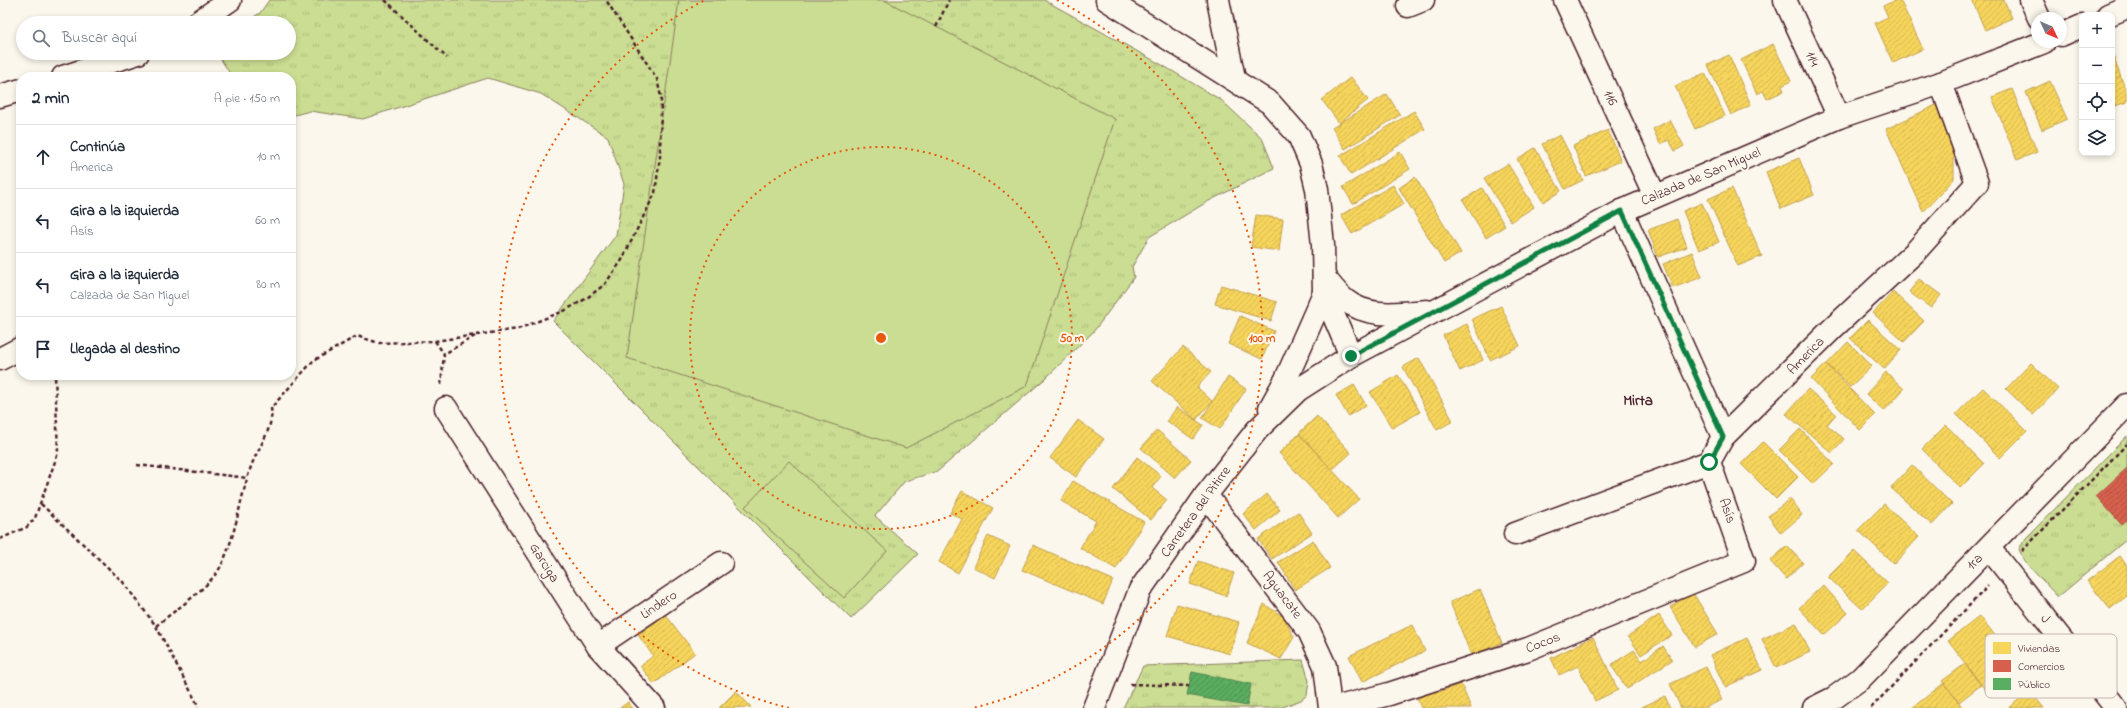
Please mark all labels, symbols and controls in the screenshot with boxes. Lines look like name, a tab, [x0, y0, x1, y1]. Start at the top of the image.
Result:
north arrow	[2031, 12, 2067, 48]
map controls	[2079, 12, 2115, 156]
button: +	[2079, 12, 2115, 48]
search box	[16, 16, 296, 60]
icon: search	[30, 27, 52, 49]
text: Buscar aquí	[62, 27, 137, 49]
street label: 114	[1799, 48, 1825, 70]
button: −	[2079, 48, 2115, 84]
button: locate	[2079, 84, 2115, 120]
text: 2 min	[32, 86, 69, 111]
street label: 116	[1597, 87, 1623, 109]
text: A pie · 150 m	[214, 89, 280, 108]
button: layers	[2079, 120, 2115, 156]
text: Continúa	[70, 136, 125, 158]
street label: Calzada de San Miguel	[1638, 142, 1765, 213]
icon: ahead	[32, 146, 54, 168]
text: 10 m	[257, 147, 280, 166]
text: America	[70, 158, 113, 177]
text: Gira a la izquierda	[70, 200, 179, 222]
icon: left	[32, 210, 54, 232]
text: 60 m	[255, 211, 280, 230]
text: Asís	[70, 222, 94, 241]
text: Gira a la izquierda	[70, 264, 179, 286]
icon: left	[32, 274, 54, 296]
text: 80 m	[256, 275, 280, 294]
text: Calzada de San Miguel	[70, 286, 189, 305]
text: 50 m	[1060, 330, 1085, 348]
text: 100 m	[1249, 330, 1276, 348]
centre of rings	[874, 331, 888, 345]
street label: America	[1782, 332, 1830, 380]
icon: arrive	[32, 338, 54, 360]
text: Llegada al destino	[70, 338, 180, 360]
route end	[1342, 347, 1360, 365]
district label: Mirta	[1623, 390, 1653, 412]
route start	[1700, 453, 1718, 471]
street label: Carretera del Pitirre	[1156, 461, 1237, 562]
street label: Asís	[1713, 495, 1741, 527]
street label: Garciga	[523, 539, 564, 587]
street label: 1ra	[1962, 549, 1988, 575]
street label: Aguacate	[1256, 567, 1307, 625]
street label: Lindero	[636, 585, 682, 625]
street label: J	[2035, 610, 2055, 628]
street label: Cocos	[1523, 627, 1563, 659]
legend	[1985, 634, 2117, 698]
text: Viviendas	[2017, 641, 2060, 657]
text: Comercios	[2018, 659, 2065, 675]
text: Público	[2018, 677, 2050, 693]

